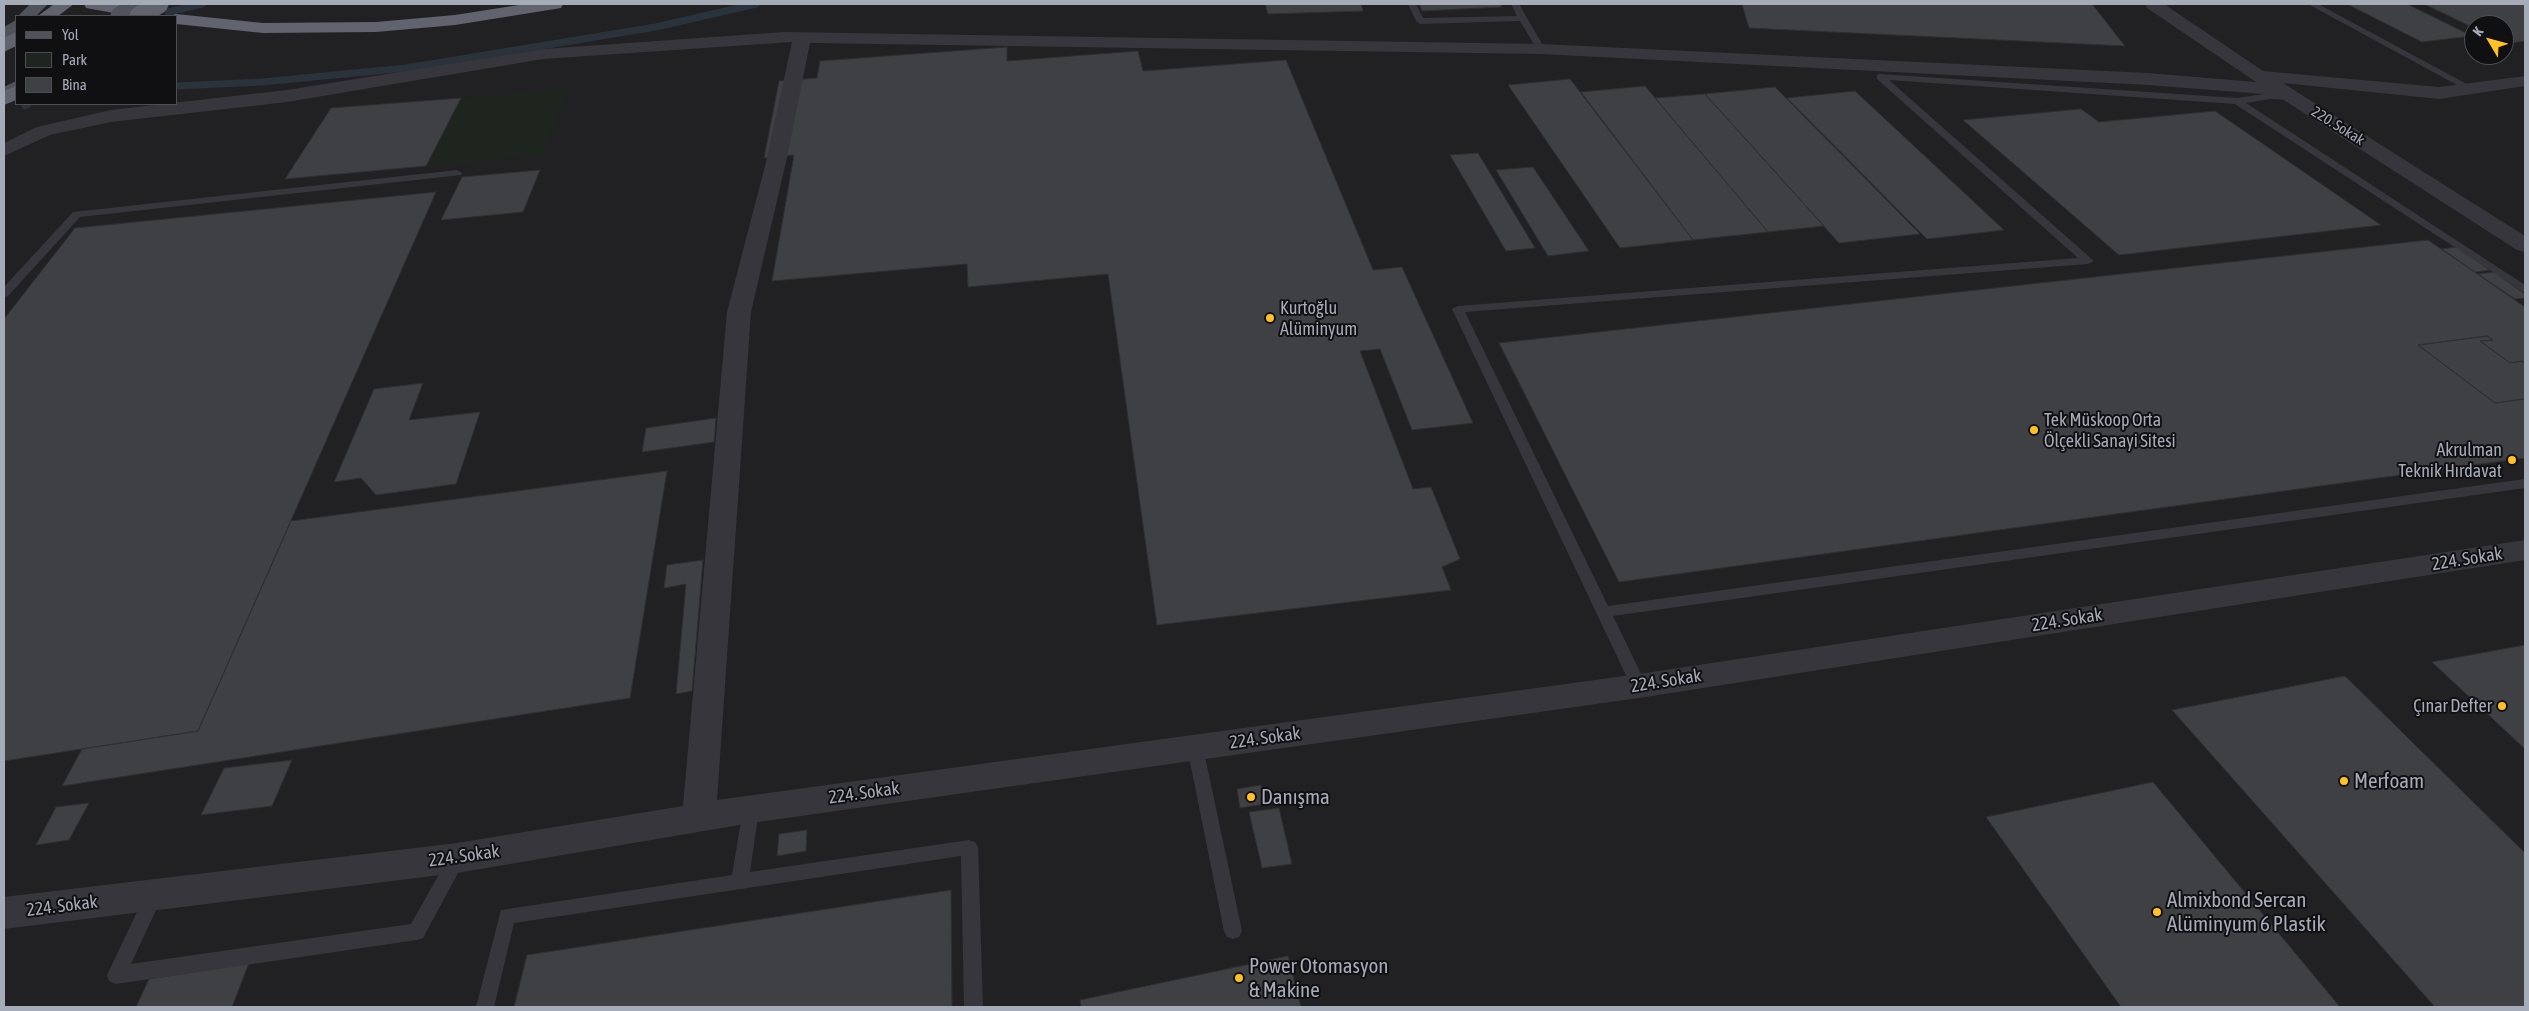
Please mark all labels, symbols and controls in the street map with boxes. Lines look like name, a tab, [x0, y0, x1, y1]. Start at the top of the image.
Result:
legend	[15, 15, 178, 105]
north arrow	[2464, 15, 2514, 65]
text: K	[2469, 24, 2486, 39]
text: Yol	[62, 26, 79, 43]
text: Park	[62, 51, 87, 68]
text: Bina	[62, 76, 87, 93]
street label: 220. Sokak	[2308, 103, 2368, 149]
place label: Kurtoğlu Alüminyum	[1280, 297, 1357, 340]
marker: Kurtoğlu Alüminyum	[1264, 312, 1276, 324]
place label: Tek Müskoop Orta Ölçekli Sanayi Sitesi	[2044, 409, 2176, 452]
marker: Tek Müskoop Orta Ölçekli Sanayi Sitesi	[2028, 424, 2040, 436]
place label: Akrulman Teknik Hırdavat	[2398, 439, 2502, 482]
marker: Akrulman Teknik Hırdavat	[2506, 454, 2518, 466]
street label: 224. Sokak	[2430, 543, 2504, 575]
street label: 224. Sokak	[2030, 604, 2104, 636]
street label: 224. Sokak	[1629, 665, 1703, 697]
place label: Çınar Defter	[2413, 695, 2492, 717]
marker: Çınar Defter	[2496, 700, 2508, 712]
street label: 224. Sokak	[1228, 722, 1302, 754]
place label: Merfoam	[2354, 768, 2424, 794]
marker: Merfoam	[2338, 775, 2350, 787]
street label: 224. Sokak	[827, 777, 901, 809]
place label: Danışma	[1261, 784, 1330, 810]
marker: Danışma	[1245, 791, 1257, 803]
street label: 224. Sokak	[427, 840, 501, 872]
place label: Almixbond Sercan Alüminyum 6 Plastik	[2167, 887, 2326, 937]
street label: 224. Sokak	[25, 891, 99, 921]
marker: Almixbond Sercan Alüminyum 6 Plastik	[2151, 906, 2163, 918]
place label: Power Otomasyon & Makine	[1249, 953, 1388, 1003]
marker: Power Otomasyon & Makine	[1233, 972, 1245, 984]

